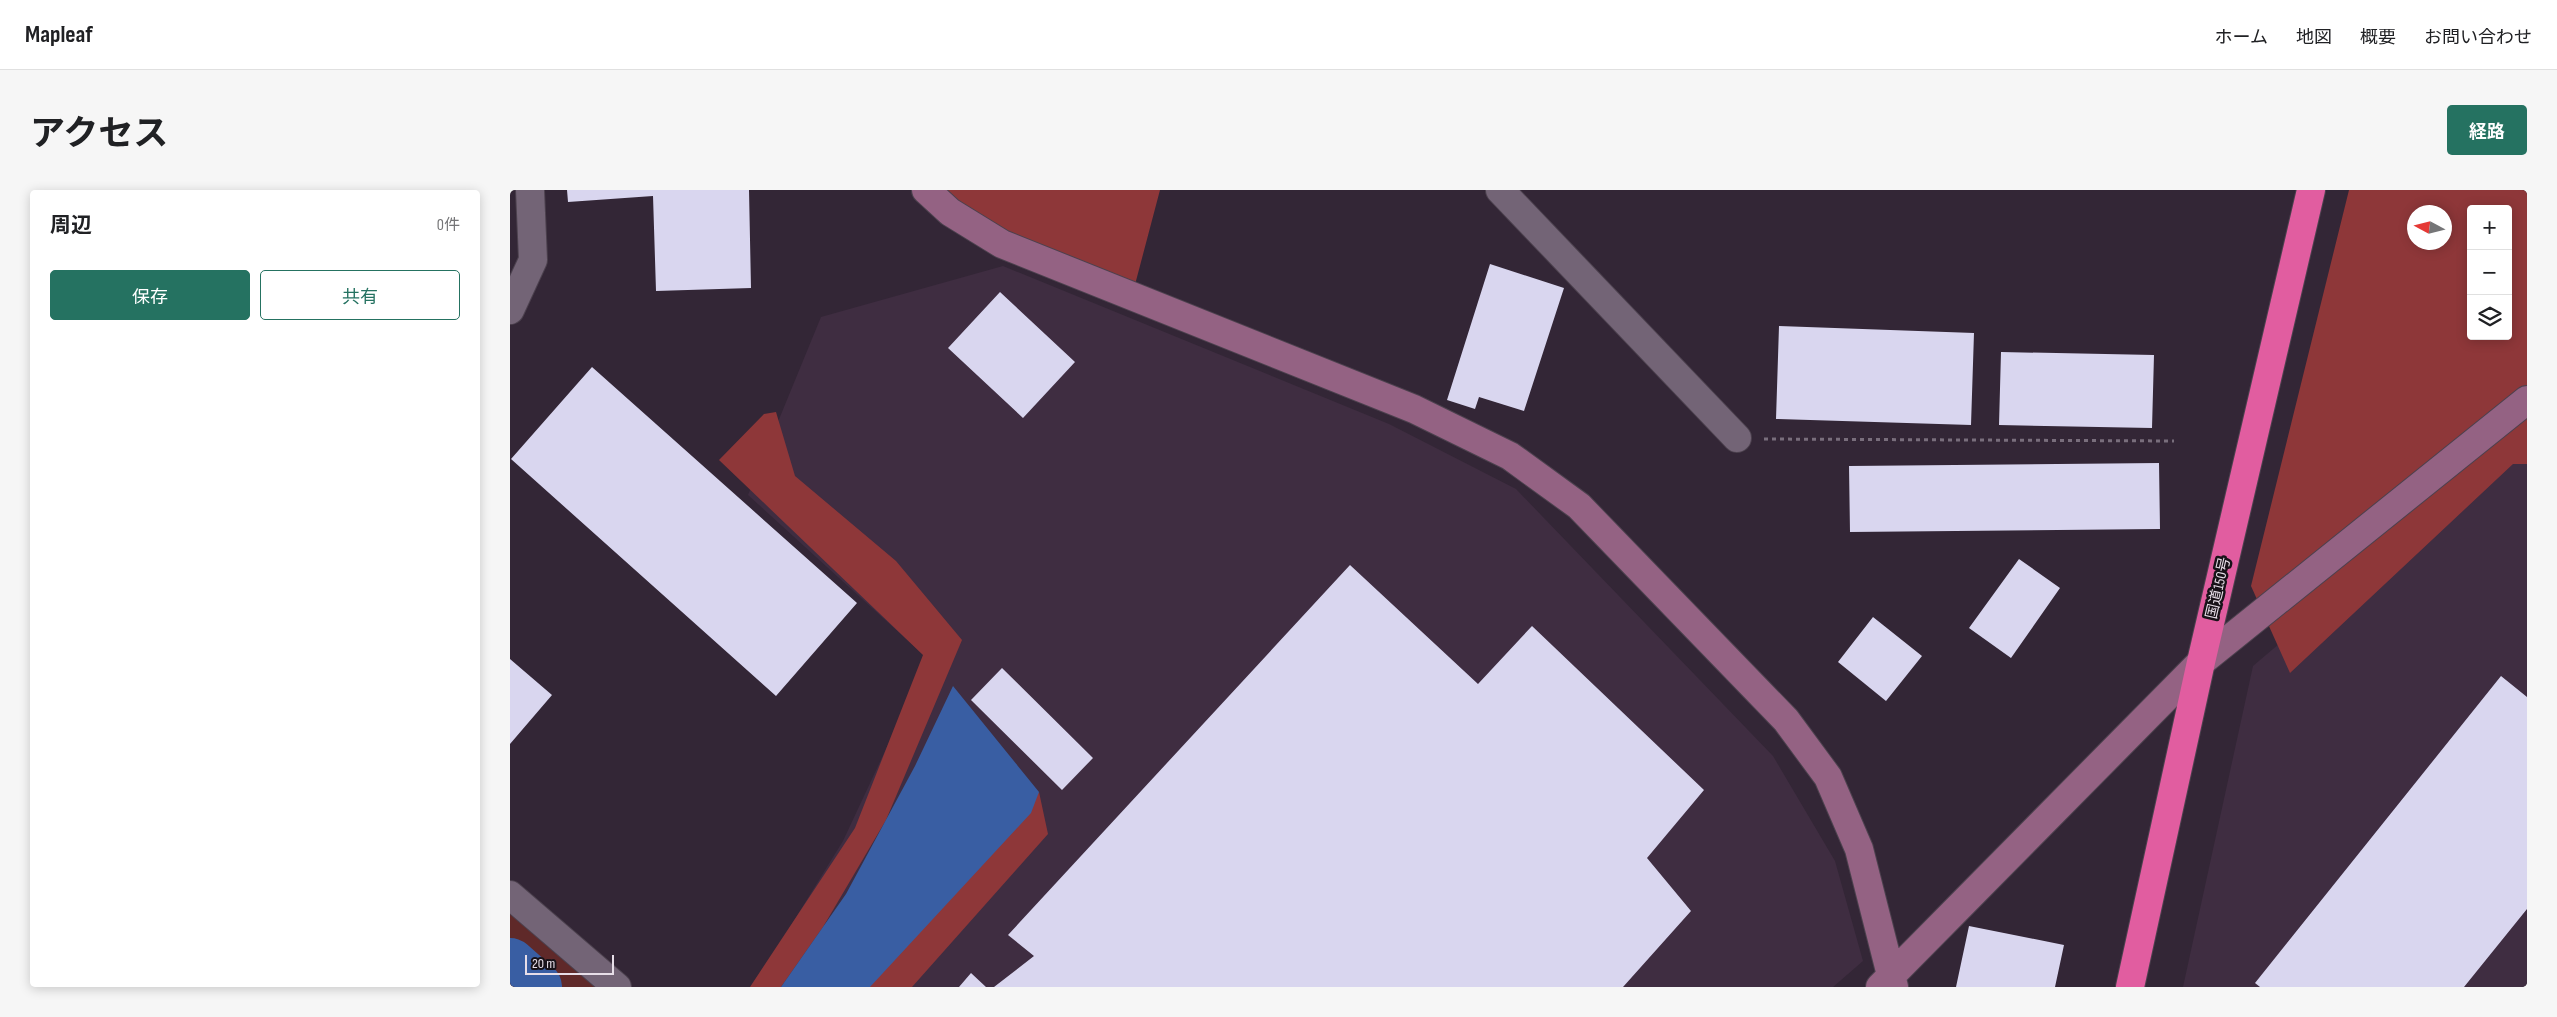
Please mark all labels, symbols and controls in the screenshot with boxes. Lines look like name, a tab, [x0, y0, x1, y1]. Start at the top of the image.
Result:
text: Mapleaf	[25, 20, 93, 49]
text: ホーム	[2215, 27, 2268, 48]
text: 地図	[2296, 27, 2332, 48]
text: 概要	[2360, 27, 2396, 48]
text: お問い合わせ	[2424, 27, 2532, 48]
button: 経路	[2447, 105, 2527, 155]
text: アクセス	[30, 113, 168, 156]
north arrow	[2407, 205, 2452, 250]
map controls	[2467, 205, 2512, 340]
button: +	[2467, 205, 2512, 250]
text: 周辺	[50, 213, 92, 238]
text: 0件	[437, 216, 460, 235]
button: −	[2467, 250, 2512, 295]
button: 保存	[50, 270, 250, 320]
button: 共有	[260, 270, 460, 320]
button: layers	[2467, 295, 2512, 340]
street label: 国道150号	[2202, 555, 2235, 621]
scale bar	[525, 952, 614, 975]
text: 20 m	[532, 955, 555, 972]

